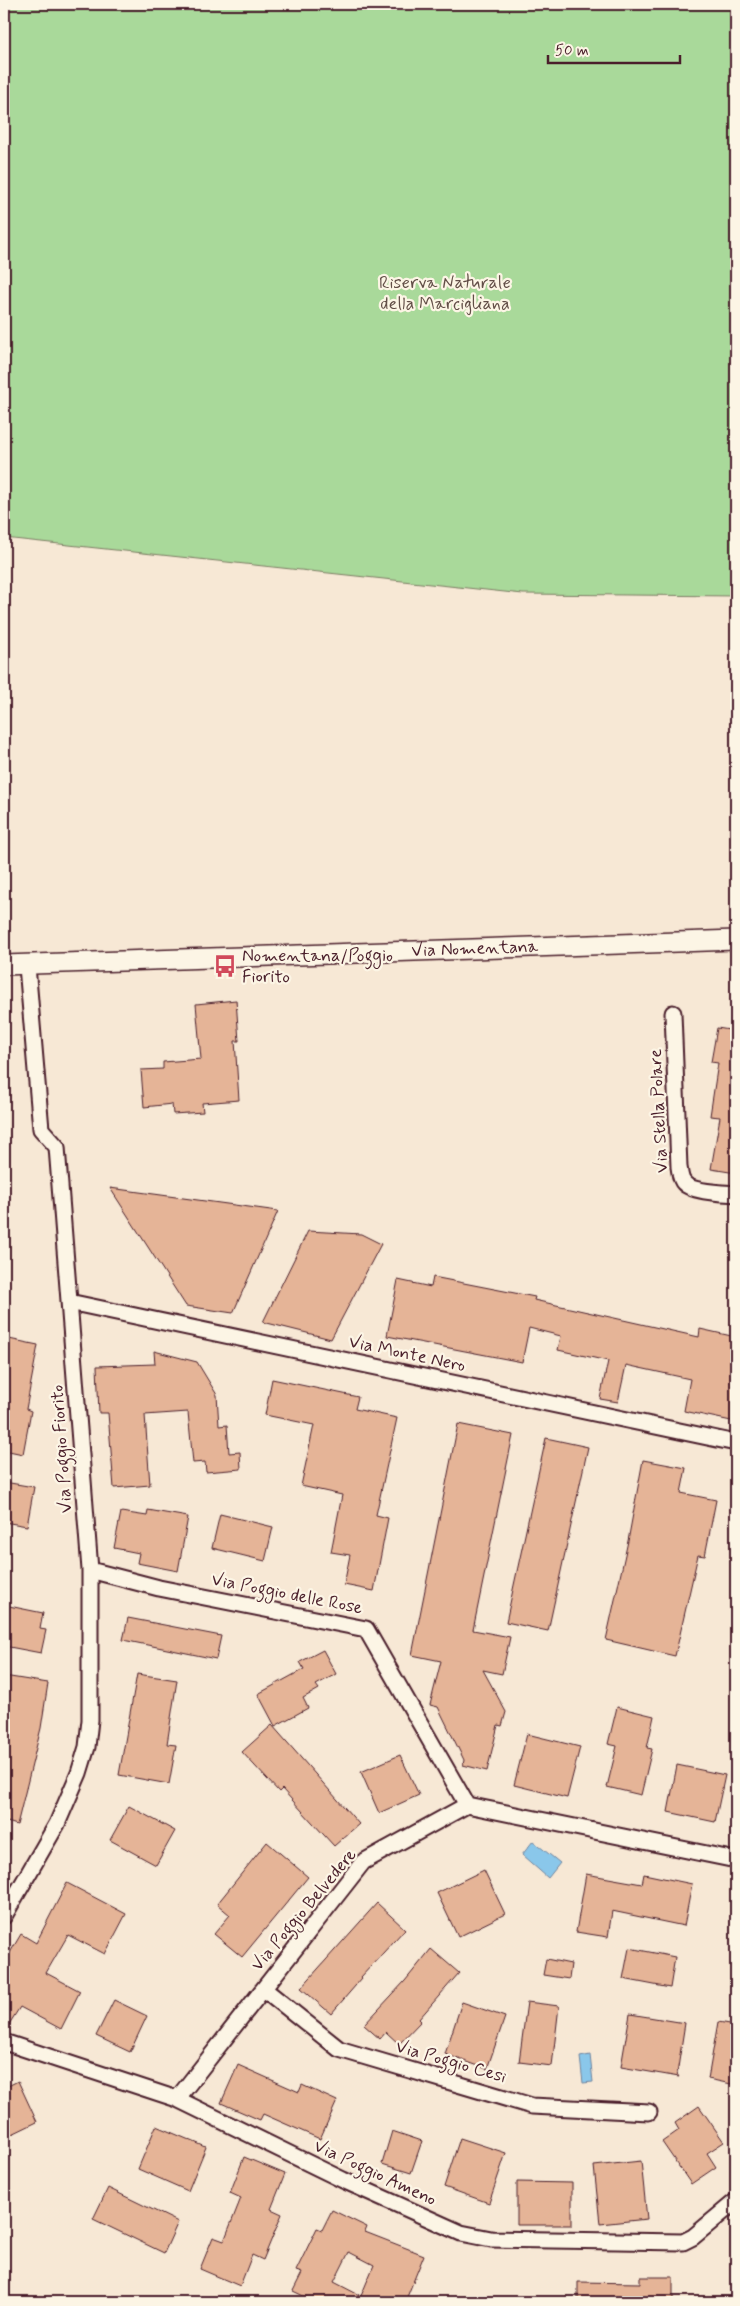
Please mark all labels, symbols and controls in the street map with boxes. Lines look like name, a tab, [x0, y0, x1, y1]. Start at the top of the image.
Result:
scale bar	[548, 32, 680, 64]
text: 50 m	[555, 41, 589, 61]
park label: Riserva Naturale della Marcigliana	[379, 271, 511, 316]
street label: Via Nomentana	[411, 935, 539, 963]
place label: Nomentana/Poggio Fiorito	[242, 944, 393, 989]
bus stop icon: Nomentana/Poggio Fiorito	[212, 953, 238, 979]
street label: Via Stella Polare	[644, 1048, 674, 1174]
street label: Via Monte Nero	[346, 1330, 468, 1378]
street label: Via Poggio Fiorito	[46, 1384, 80, 1514]
street label: Via Poggio delle Rose	[209, 1568, 365, 1622]
street label: Via Poggio Belvedere	[246, 1844, 364, 1977]
street label: Via Poggio Cesi	[392, 2035, 509, 2091]
street label: Via Poggio Ameno	[309, 2134, 440, 2214]

